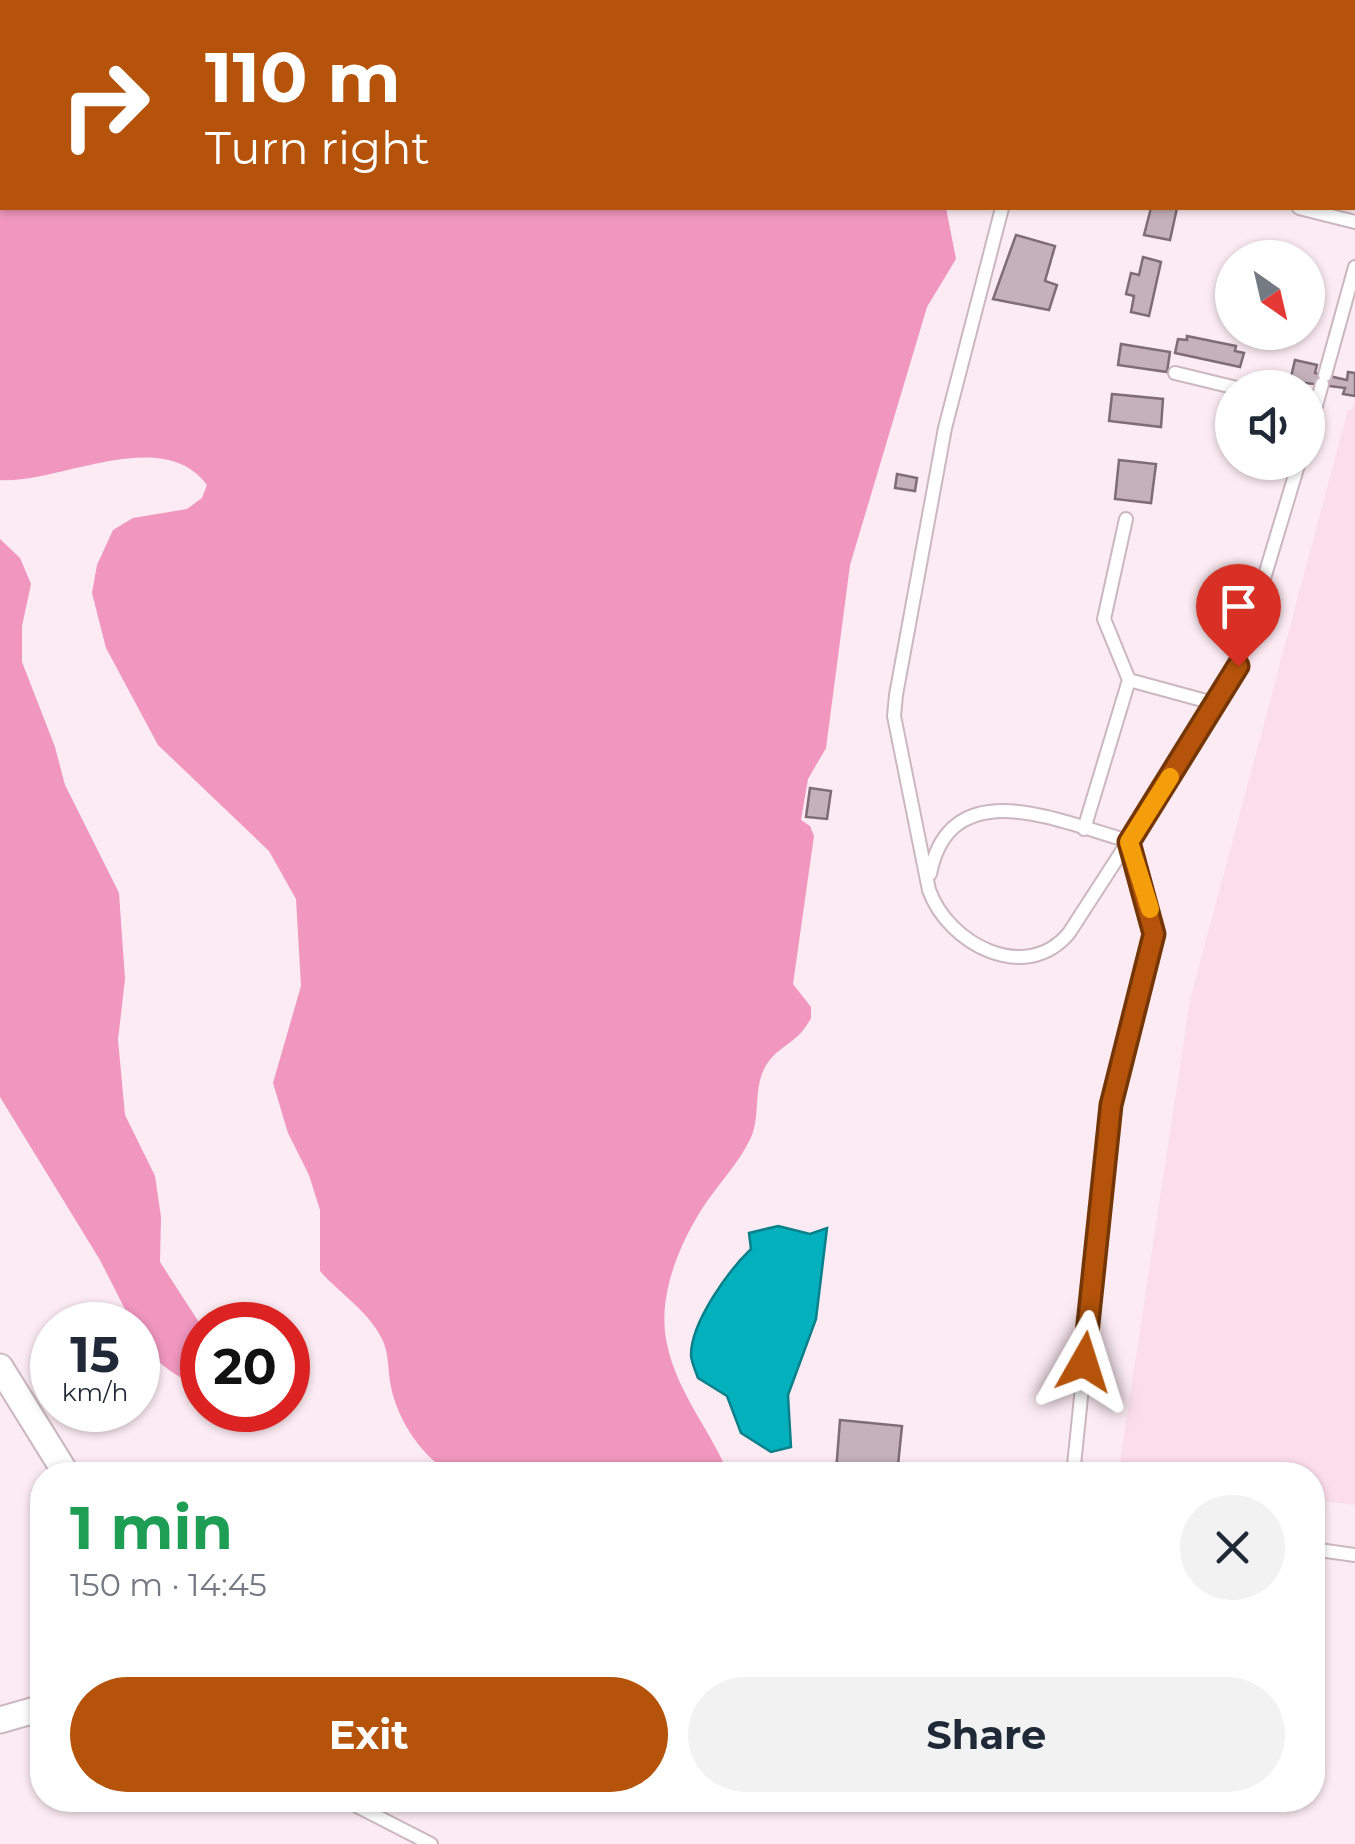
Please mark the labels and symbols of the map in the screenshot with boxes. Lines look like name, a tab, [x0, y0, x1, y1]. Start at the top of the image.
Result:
north arrow	[1215, 240, 1325, 350]
pin	[1196, 564, 1281, 667]
speed limit sign: 20	[180, 1302, 310, 1432]
position arrow	[1032, 1310, 1136, 1414]

